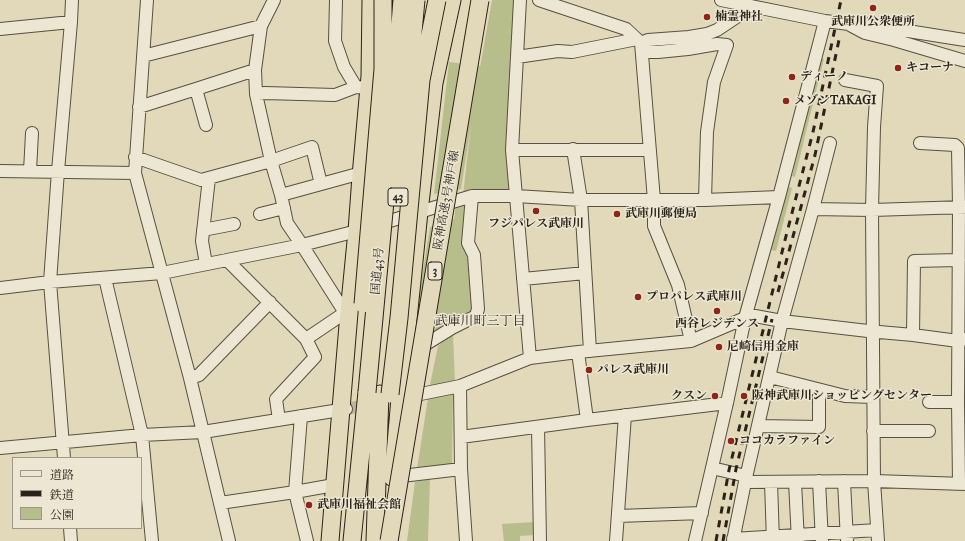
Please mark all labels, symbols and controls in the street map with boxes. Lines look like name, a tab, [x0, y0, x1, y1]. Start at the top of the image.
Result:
marker: 武庫川公衆便所	[868, 3, 878, 13]
place label: 楠霊神社	[715, 10, 763, 24]
marker: 楠霊神社	[702, 12, 712, 22]
place label: 武庫川公衆便所	[831, 15, 915, 29]
place label: キコーナ	[906, 61, 954, 75]
marker: キコーナ	[893, 63, 903, 73]
place label: ディーノ	[800, 70, 848, 84]
marker: ディーノ	[787, 72, 797, 82]
place label: メゾンTAKAGI	[794, 94, 876, 108]
marker: メゾンTAKAGI	[781, 96, 791, 106]
street label: 阪神高速3号神戸線	[431, 149, 463, 251]
road number: 43	[388, 188, 408, 206]
marker: フジパレス武庫川	[531, 206, 541, 216]
place label: 武庫川郵便局	[625, 207, 697, 221]
marker: 武庫川郵便局	[612, 209, 622, 219]
place label: フジパレス武庫川	[488, 217, 584, 231]
street label: 国道43号	[369, 247, 387, 295]
road number: 3	[428, 262, 442, 280]
place label: プロパレス武庫川	[646, 290, 742, 304]
marker: プロパレス武庫川	[633, 292, 643, 302]
marker: 西谷レジデンス	[712, 306, 722, 316]
district label: 武庫川町三丁目	[435, 314, 525, 330]
place label: 西谷レジデンス	[675, 317, 759, 331]
place label: 尼崎信用金庫	[727, 340, 799, 354]
marker: 尼崎信用金庫	[714, 342, 724, 352]
place label: パレス武庫川	[597, 363, 669, 377]
marker: パレス武庫川	[584, 365, 594, 375]
place label: クスン	[671, 389, 707, 403]
place label: 阪神武庫川ショッピングセンター	[752, 389, 932, 403]
marker: クスン	[710, 391, 720, 401]
marker: 阪神武庫川ショッピングセンター	[739, 391, 749, 401]
place label: ココカラファイン	[739, 434, 835, 448]
marker: ココカラファイン	[726, 436, 736, 446]
legend	[12, 457, 142, 529]
text: 道路	[50, 468, 74, 482]
text: 鉄道	[50, 488, 74, 502]
place label: 武庫川福祉会館	[317, 498, 401, 512]
marker: 武庫川福祉会館	[304, 500, 314, 510]
text: 公園	[50, 508, 74, 522]

